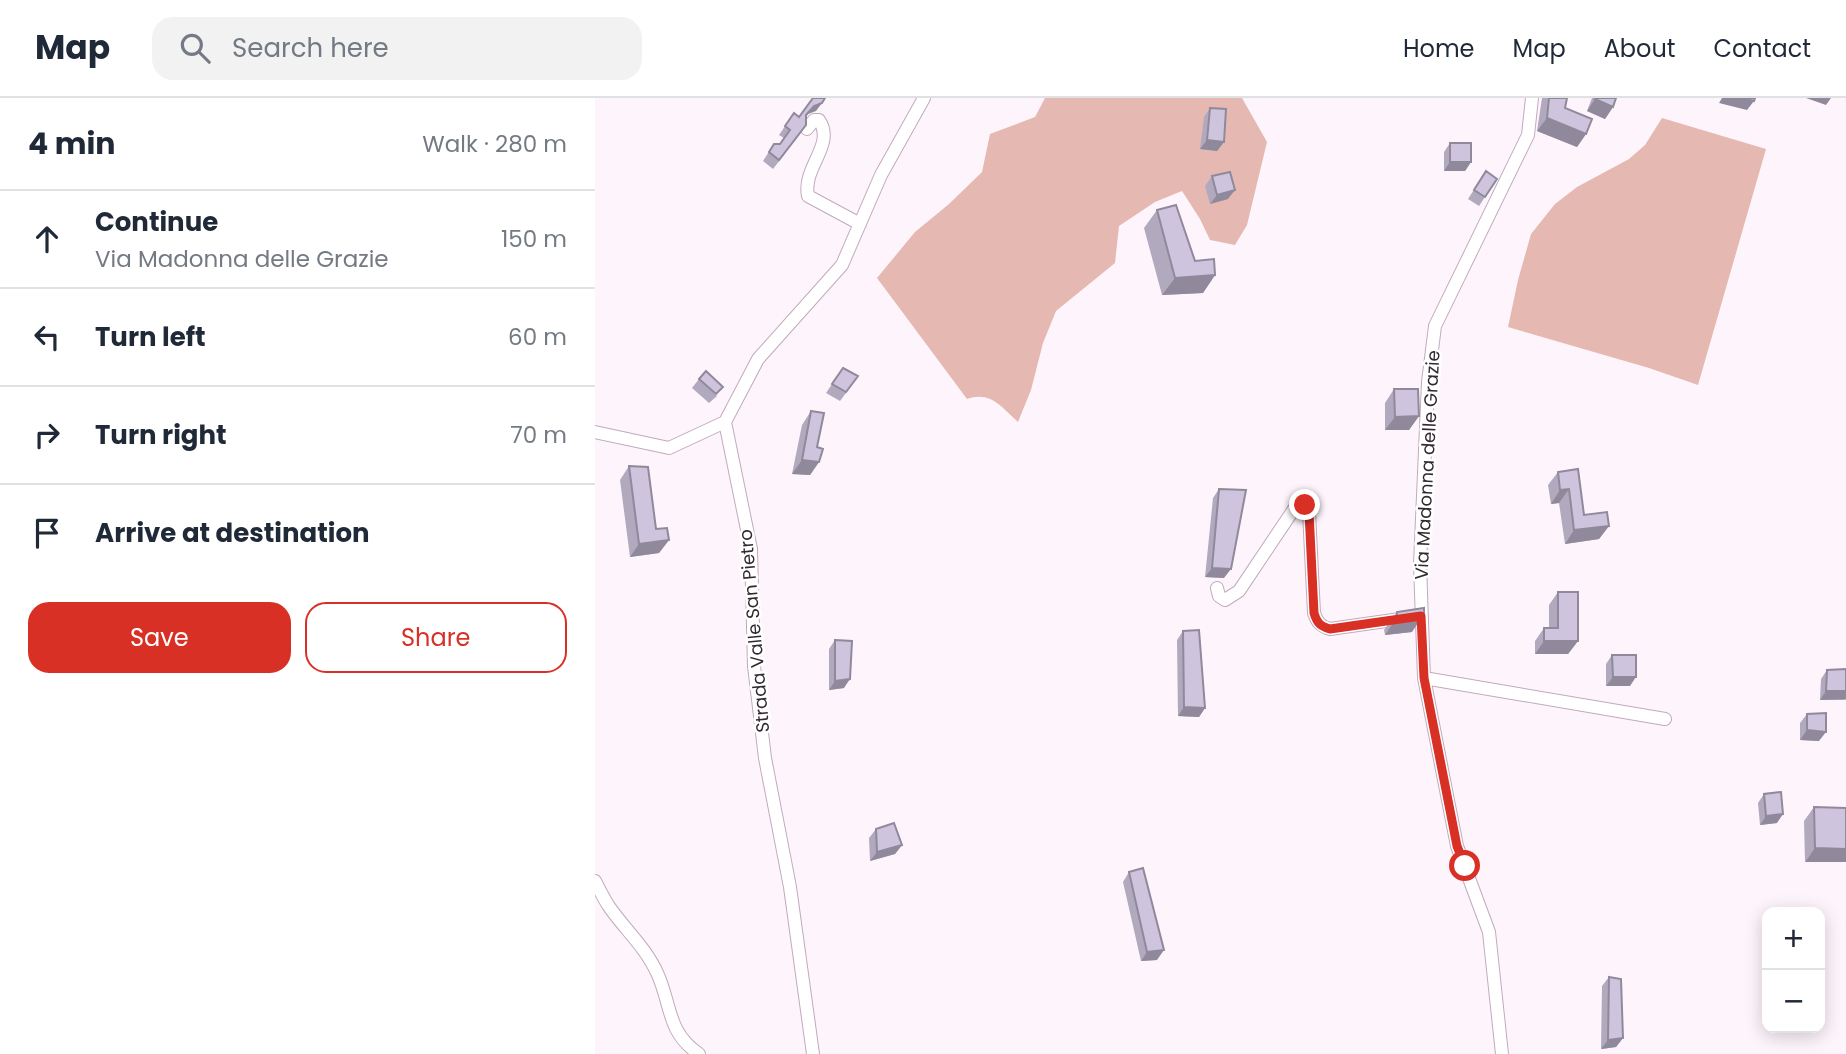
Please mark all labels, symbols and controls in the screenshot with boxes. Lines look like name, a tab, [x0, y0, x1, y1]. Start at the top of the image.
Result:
search box	[152, 17, 642, 80]
text: Map	[35, 24, 110, 71]
icon: search	[176, 29, 214, 67]
text: Search here	[232, 30, 389, 66]
text: Home	[1403, 32, 1475, 65]
text: Map	[1513, 32, 1566, 65]
text: About	[1604, 32, 1675, 65]
text: Contact	[1713, 32, 1811, 65]
text: 4 min	[28, 122, 116, 165]
text: Walk · 280 m	[422, 128, 567, 160]
text: Continue	[95, 204, 218, 240]
icon: ahead	[28, 220, 66, 258]
text: 150 m	[501, 223, 567, 255]
text: Via Madonna delle Grazie	[95, 243, 389, 275]
icon: left	[28, 318, 66, 356]
text: Turn left	[95, 319, 206, 355]
text: 60 m	[508, 321, 567, 353]
street label: Via Madonna delle Grazie	[1409, 350, 1445, 580]
icon: right	[28, 416, 66, 454]
text: Turn right	[95, 417, 227, 453]
text: 70 m	[510, 419, 567, 451]
route end	[1289, 489, 1320, 520]
icon: arrive	[28, 514, 66, 552]
text: Arrive at destination	[95, 515, 370, 551]
street label: Strada Valle San Pietro	[733, 528, 775, 734]
button: Save	[28, 602, 291, 673]
button: Share	[305, 602, 567, 673]
route start	[1449, 850, 1480, 881]
map controls	[1762, 907, 1825, 1033]
button: +	[1762, 907, 1825, 970]
button: −	[1762, 970, 1825, 1033]

